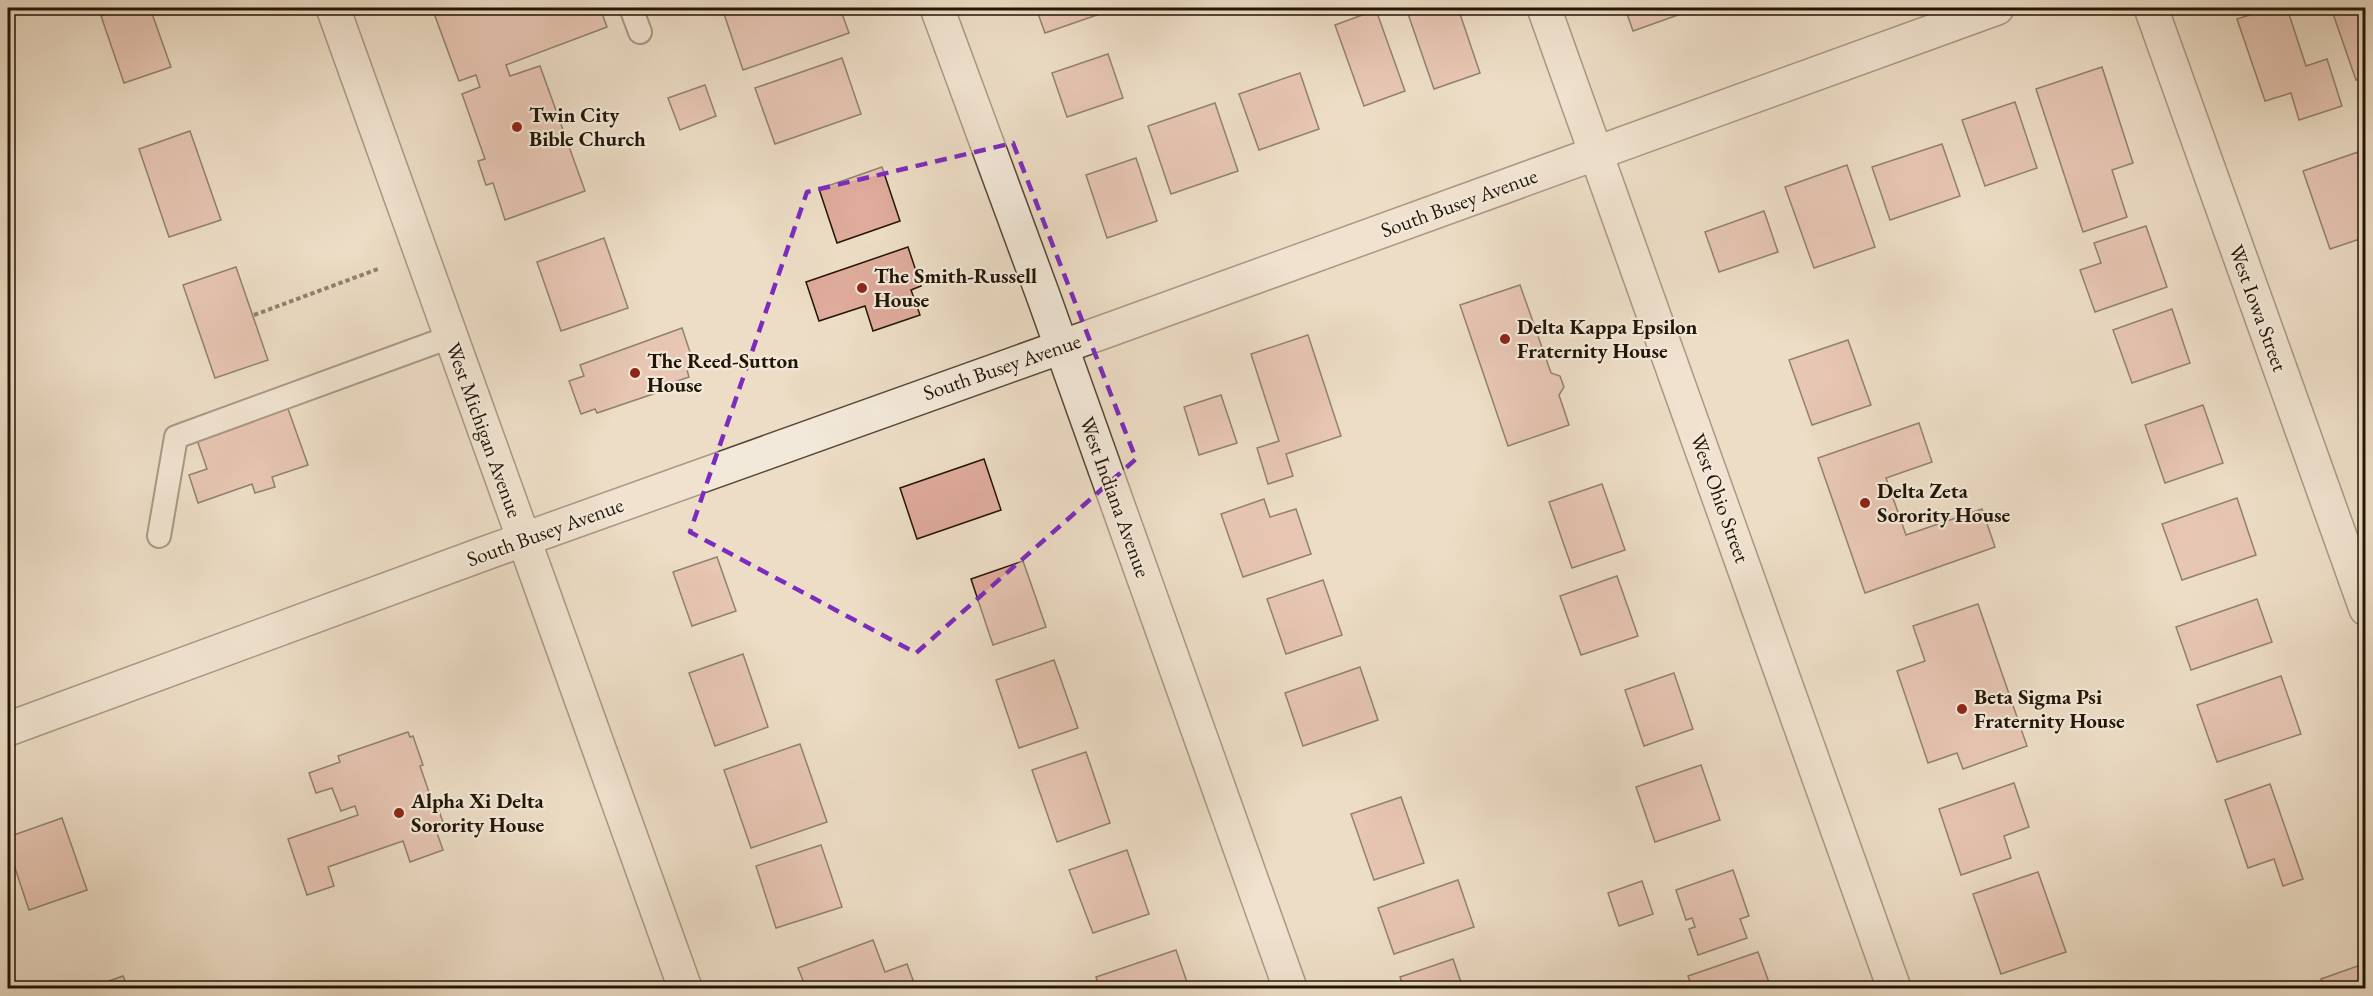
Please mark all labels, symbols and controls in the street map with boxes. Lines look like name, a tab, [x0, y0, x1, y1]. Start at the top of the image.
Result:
place label: Twin City Bible Church	[529, 101, 646, 152]
marker: Twin City Bible Church	[510, 120, 524, 134]
street label: South Busey Avenue	[1377, 162, 1541, 243]
street label: West Iowa Street	[2223, 241, 2294, 375]
place label: The Smith-Russell House	[874, 262, 1037, 313]
marker: The Smith-Russell House	[855, 281, 869, 295]
place label: Delta Kappa Epsilon Fraternity House	[1517, 313, 1698, 364]
street label: South Busey Avenue	[919, 327, 1084, 406]
marker: Delta Kappa Epsilon Fraternity House	[1498, 332, 1512, 346]
street label: West Michigan Avenue	[440, 338, 529, 521]
place label: The Reed-Sutton House	[647, 347, 799, 398]
marker: The Reed-Sutton House	[628, 366, 642, 380]
street label: West Indiana Avenue	[1074, 413, 1157, 581]
street label: West Ohio Street	[1685, 429, 1756, 567]
place label: Delta Zeta Sorority House	[1877, 477, 2011, 528]
street label: South Busey Avenue	[463, 491, 627, 572]
marker: Delta Zeta Sorority House	[1858, 496, 1872, 510]
place label: Beta Sigma Psi Fraternity House	[1974, 683, 2125, 734]
marker: Beta Sigma Psi Fraternity House	[1955, 702, 1969, 716]
place label: Alpha Xi Delta Sorority House	[410, 787, 545, 838]
marker: Alpha Xi Delta Sorority House	[392, 806, 406, 820]

